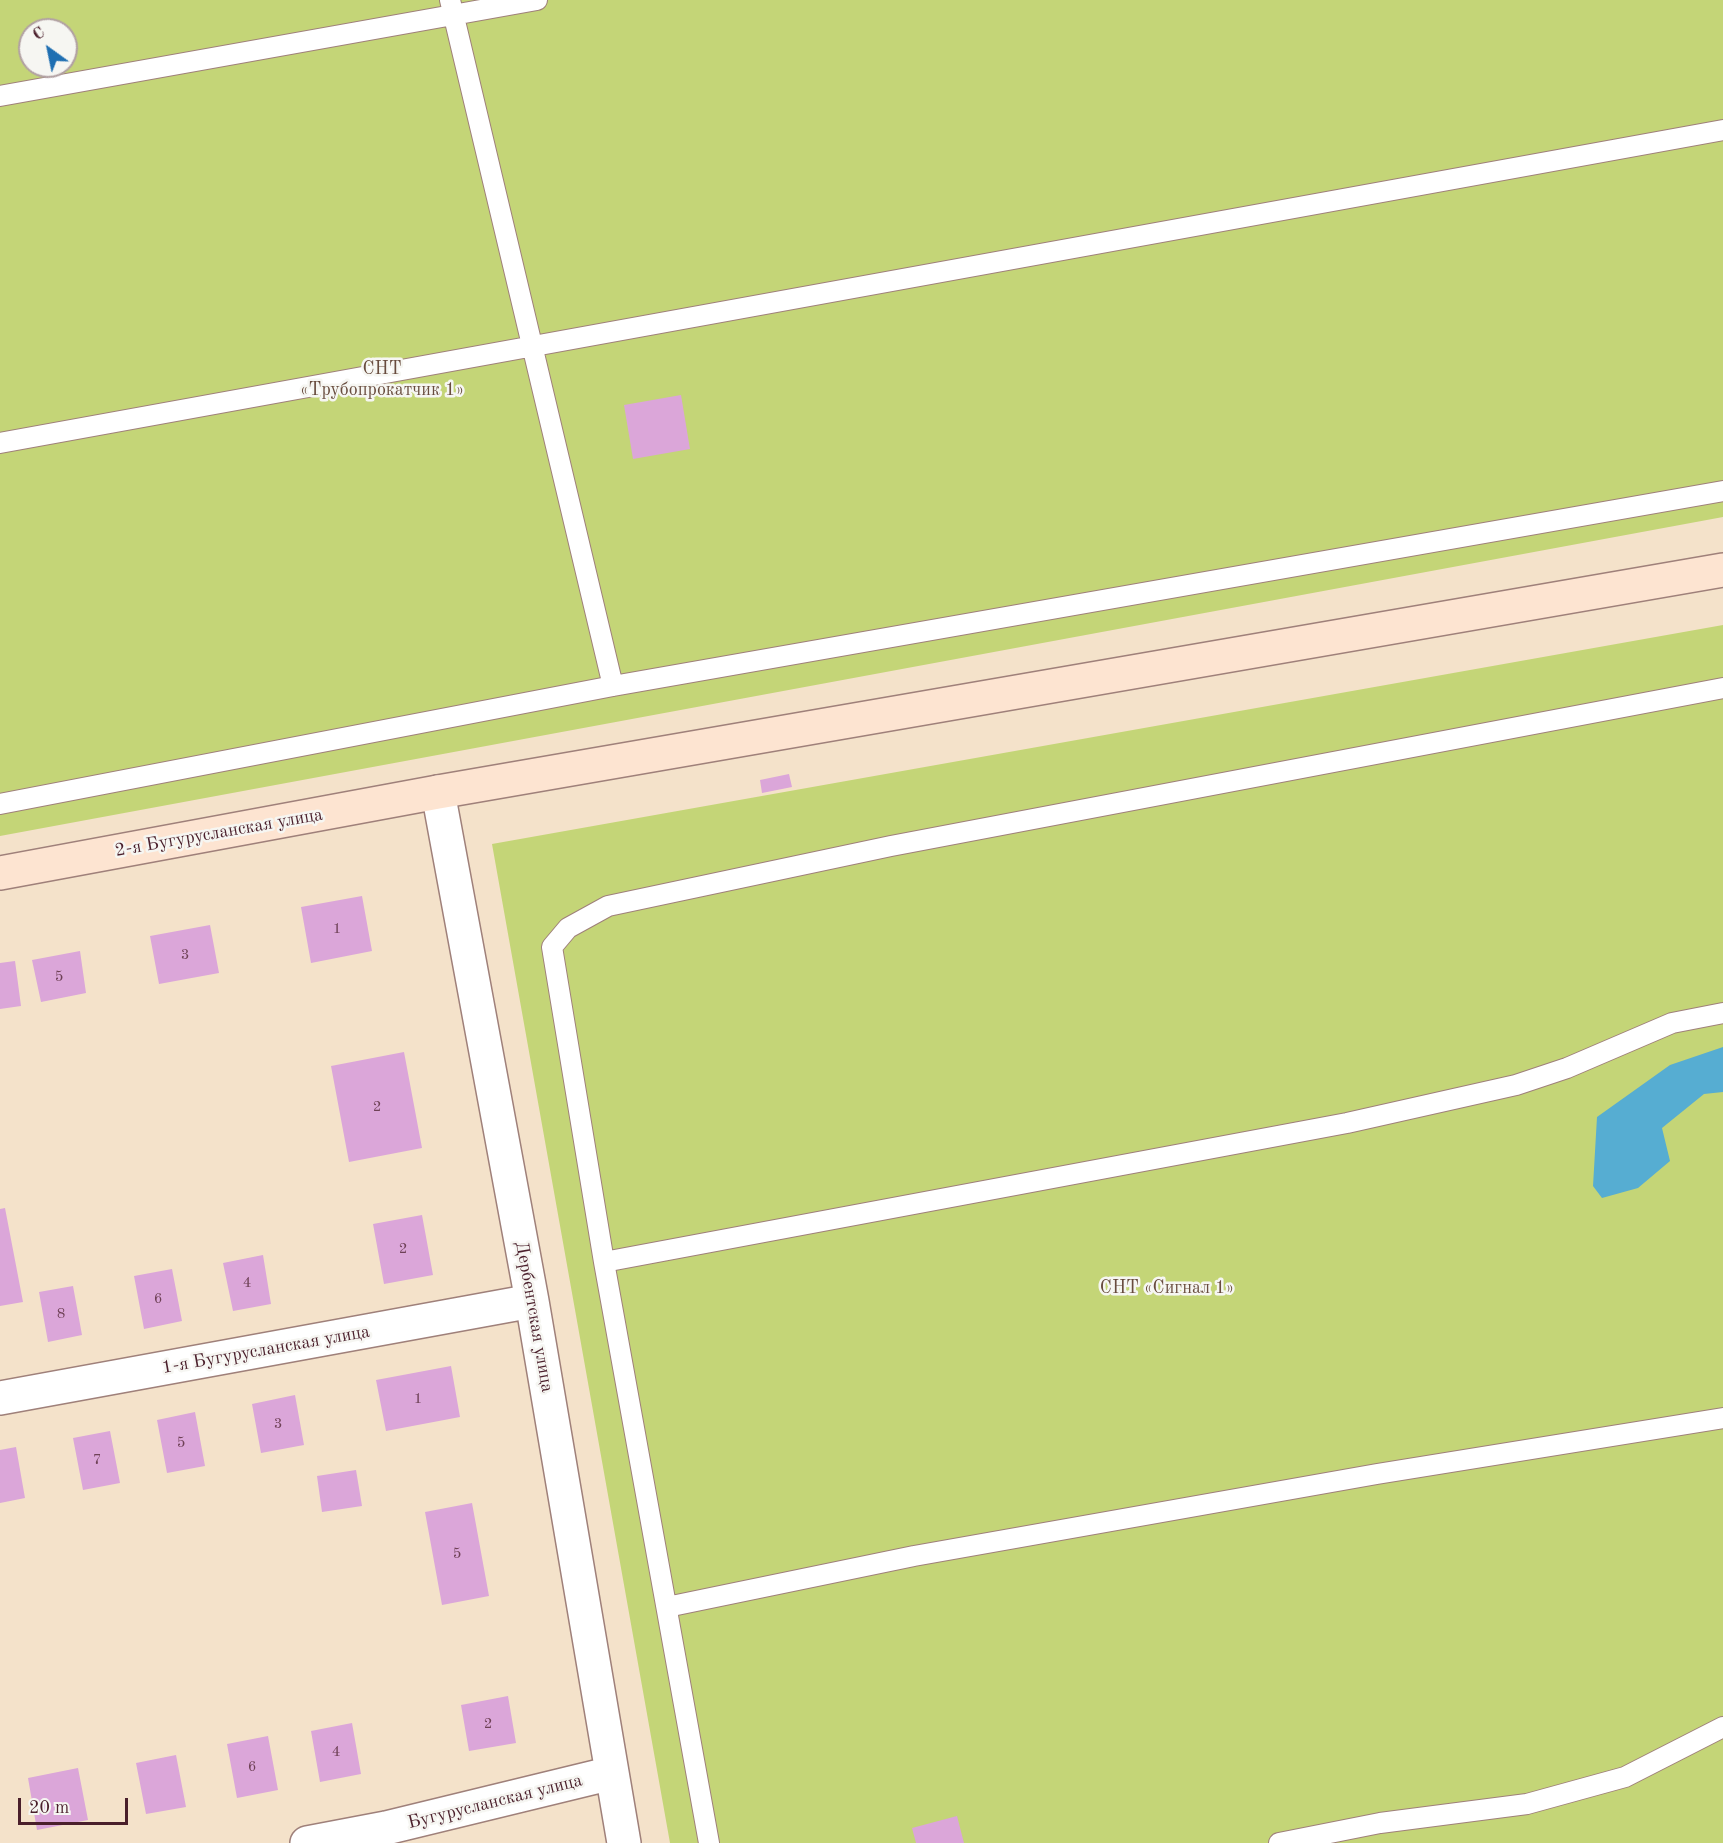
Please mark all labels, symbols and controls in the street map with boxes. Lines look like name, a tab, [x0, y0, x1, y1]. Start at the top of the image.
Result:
north arrow	[18, 18, 78, 78]
text: С	[30, 25, 48, 44]
park label: СНТ «Трубопрокатчик 1»	[300, 358, 464, 400]
street label: 2-я Бугурусланская улица	[113, 804, 325, 862]
house number: 1	[333, 920, 341, 938]
house number: 3	[181, 946, 189, 964]
house number: 5	[55, 968, 63, 986]
house number: 2	[373, 1098, 381, 1116]
house number: 2	[399, 1240, 407, 1258]
street label: Дербентская улица	[510, 1240, 558, 1394]
house number: 4	[243, 1274, 251, 1292]
park label: СНТ «Сигнал 1»	[1100, 1277, 1234, 1299]
house number: 6	[154, 1290, 162, 1308]
house number: 8	[57, 1305, 65, 1323]
street label: 1-я Бугурусланская улица	[160, 1321, 372, 1379]
house number: 1	[414, 1390, 422, 1408]
house number: 3	[274, 1415, 282, 1433]
house number: 5	[177, 1434, 185, 1452]
house number: 7	[93, 1451, 101, 1469]
house number: 5	[453, 1545, 461, 1563]
house number: 2	[484, 1715, 492, 1733]
house number: 4	[332, 1743, 340, 1761]
house number: 6	[248, 1758, 256, 1776]
street label: Бугурусланская улица	[405, 1770, 585, 1834]
scale bar	[21, 1786, 130, 1824]
text: 20 m	[29, 1799, 69, 1817]

